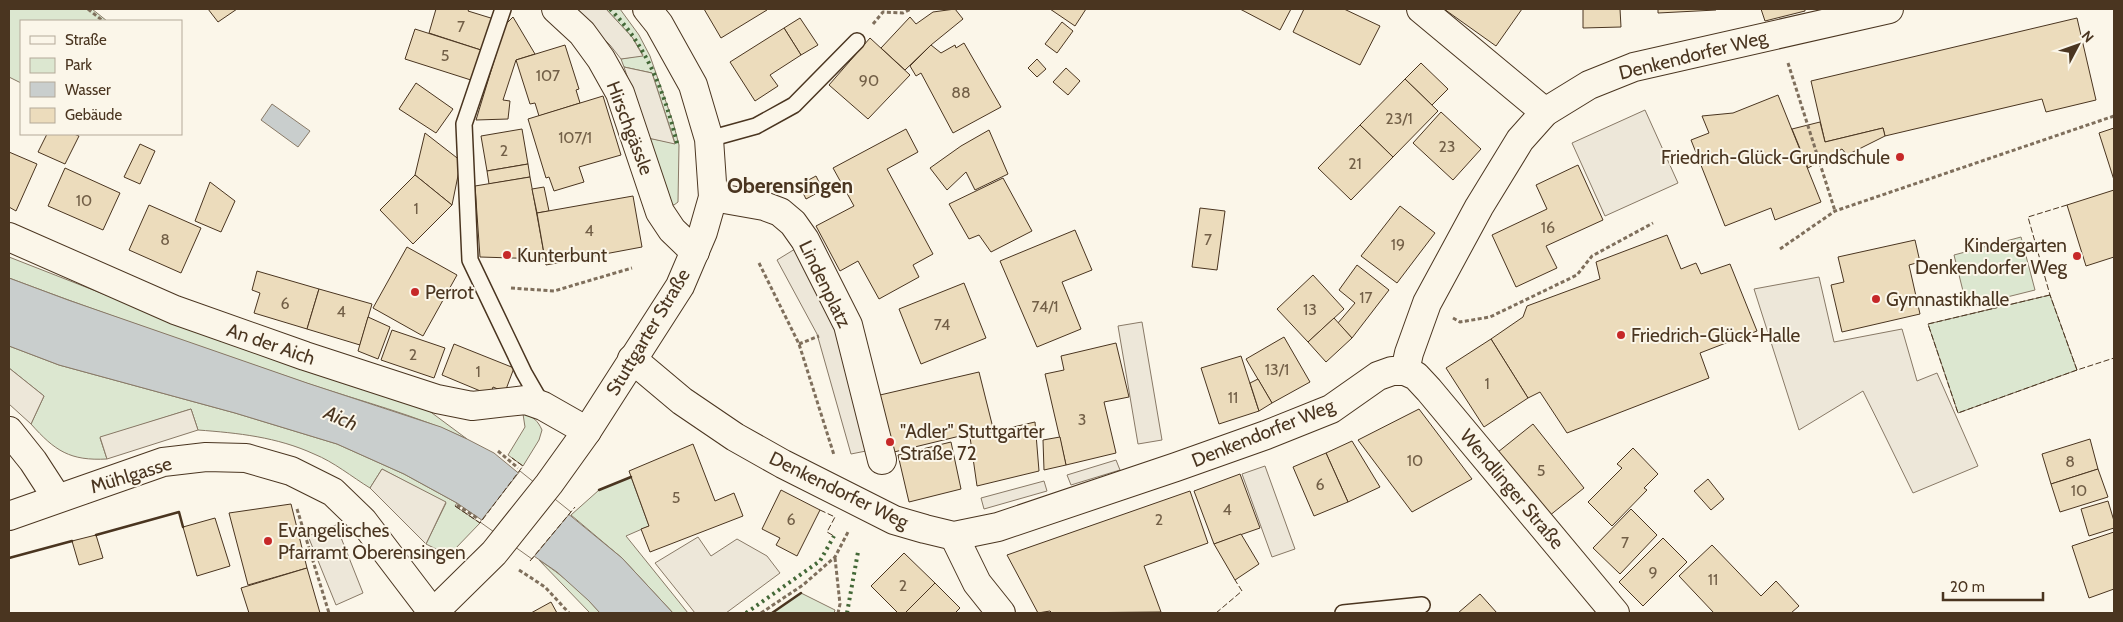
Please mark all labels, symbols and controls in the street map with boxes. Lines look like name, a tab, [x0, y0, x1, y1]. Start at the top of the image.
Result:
house number: 7	[457, 17, 465, 36]
legend	[20, 20, 182, 135]
north arrow	[2053, 20, 2103, 70]
street label: Denkendorfer Weg	[1616, 25, 1770, 85]
text: N	[2078, 27, 2098, 46]
text: Straße	[65, 31, 107, 49]
house number: 5	[441, 46, 449, 65]
text: Park	[65, 56, 92, 74]
house number: 107	[536, 66, 560, 85]
house number: 90	[859, 71, 879, 90]
street label: Hirschgässle	[602, 78, 658, 178]
text: Wasser	[65, 81, 111, 99]
house number: 88	[951, 83, 971, 102]
text: Gebäude	[65, 106, 122, 124]
house number: 23/1	[1385, 109, 1413, 128]
house number: 107/1	[558, 128, 592, 147]
house number: 23	[1438, 137, 1456, 156]
house number: 2	[500, 141, 508, 160]
place label: Friedrich-Glück-Grundschule	[1661, 146, 1890, 169]
marker: Friedrich-Glück-Grundschule	[1894, 151, 1906, 163]
house number: 21	[1348, 154, 1362, 173]
district label: Oberensingen	[727, 173, 853, 198]
house number: 10	[76, 191, 92, 210]
house number: 1	[413, 199, 419, 218]
house number: 16	[1541, 218, 1555, 237]
house number: 4	[584, 221, 594, 240]
house number: 8	[160, 230, 170, 249]
house number: 7	[1204, 230, 1212, 249]
place label: Kindergarten Denkendorfer Weg	[1915, 234, 2068, 279]
house number: 19	[1391, 235, 1405, 254]
street label: Lindenplatz	[794, 237, 856, 332]
place label: Kunterbunt	[517, 244, 608, 267]
marker: Kunterbunt	[501, 249, 513, 261]
marker: Kindergarten Denkendorfer Weg	[2071, 250, 2083, 262]
street label: Stuttgarter Straße	[601, 264, 695, 400]
place label: Perrot	[425, 281, 474, 304]
marker: Perrot	[409, 286, 421, 298]
house number: 17	[1359, 288, 1373, 307]
place label: Gymnastikhalle	[1886, 288, 2010, 311]
marker: Gymnastikhalle	[1870, 293, 1882, 305]
house number: 6	[280, 294, 290, 313]
house number: 74/1	[1031, 297, 1059, 316]
house number: 13	[1303, 300, 1317, 319]
house number: 4	[336, 302, 346, 321]
house number: 74	[934, 315, 950, 334]
street label: An der Aich	[224, 318, 318, 370]
place label: Friedrich-Glück-Halle	[1631, 324, 1801, 347]
marker: Friedrich-Glück-Halle	[1615, 329, 1627, 341]
house number: 2	[409, 345, 417, 364]
house number: 13/1	[1265, 360, 1289, 379]
house number: 1	[475, 362, 481, 381]
house number: 1	[1484, 374, 1490, 393]
house number: 11	[1228, 388, 1238, 407]
street label: Denkendorfer Weg	[1188, 394, 1338, 472]
water label: Aich	[320, 400, 361, 436]
house number: 3	[1078, 410, 1086, 429]
place label: "Adler" Stuttgarter Straße 72	[900, 420, 1044, 465]
street label: Wendlinger Straße	[1455, 424, 1569, 554]
marker: "Adler" Stuttgarter Straße 72	[884, 436, 896, 448]
street label: Denkendorfer Weg	[766, 446, 913, 534]
house number: 10	[1407, 451, 1423, 470]
street label: Mühlgasse	[87, 452, 175, 498]
house number: 8	[2065, 452, 2075, 471]
house number: 5	[1537, 461, 1545, 480]
house number: 6	[1315, 475, 1325, 494]
house number: 10	[2071, 481, 2087, 500]
house number: 5	[672, 488, 680, 507]
house number: 4	[1222, 500, 1232, 519]
house number: 6	[786, 510, 796, 529]
house number: 2	[1155, 510, 1163, 529]
place label: Evangelisches Pfarramt Oberensingen	[278, 519, 466, 564]
house number: 7	[1621, 533, 1629, 552]
marker: Evangelisches Pfarramt Oberensingen	[262, 535, 274, 547]
house number: 9	[1648, 563, 1658, 582]
house number: 11	[1708, 570, 1718, 589]
scale bar	[1943, 570, 2043, 602]
house number: 2	[899, 576, 907, 595]
text: 20 m	[1950, 578, 1985, 596]

